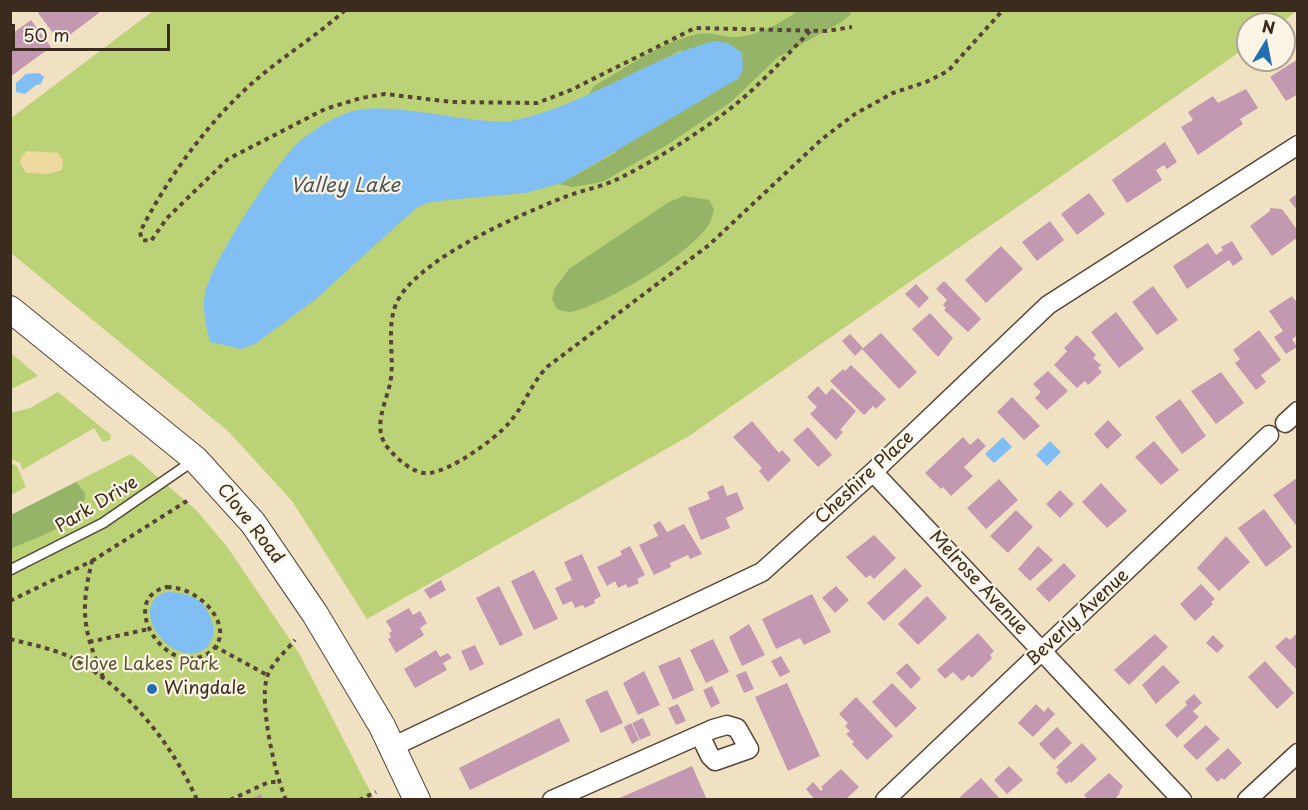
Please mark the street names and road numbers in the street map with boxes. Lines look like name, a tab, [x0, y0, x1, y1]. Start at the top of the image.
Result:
street label: Cheshire Place	[811, 427, 919, 529]
street label: Park Drive	[52, 472, 142, 538]
street label: Clove Road	[212, 480, 288, 568]
street label: Melrose Avenue	[924, 526, 1032, 640]
street label: Beverly Avenue	[1022, 565, 1134, 671]

